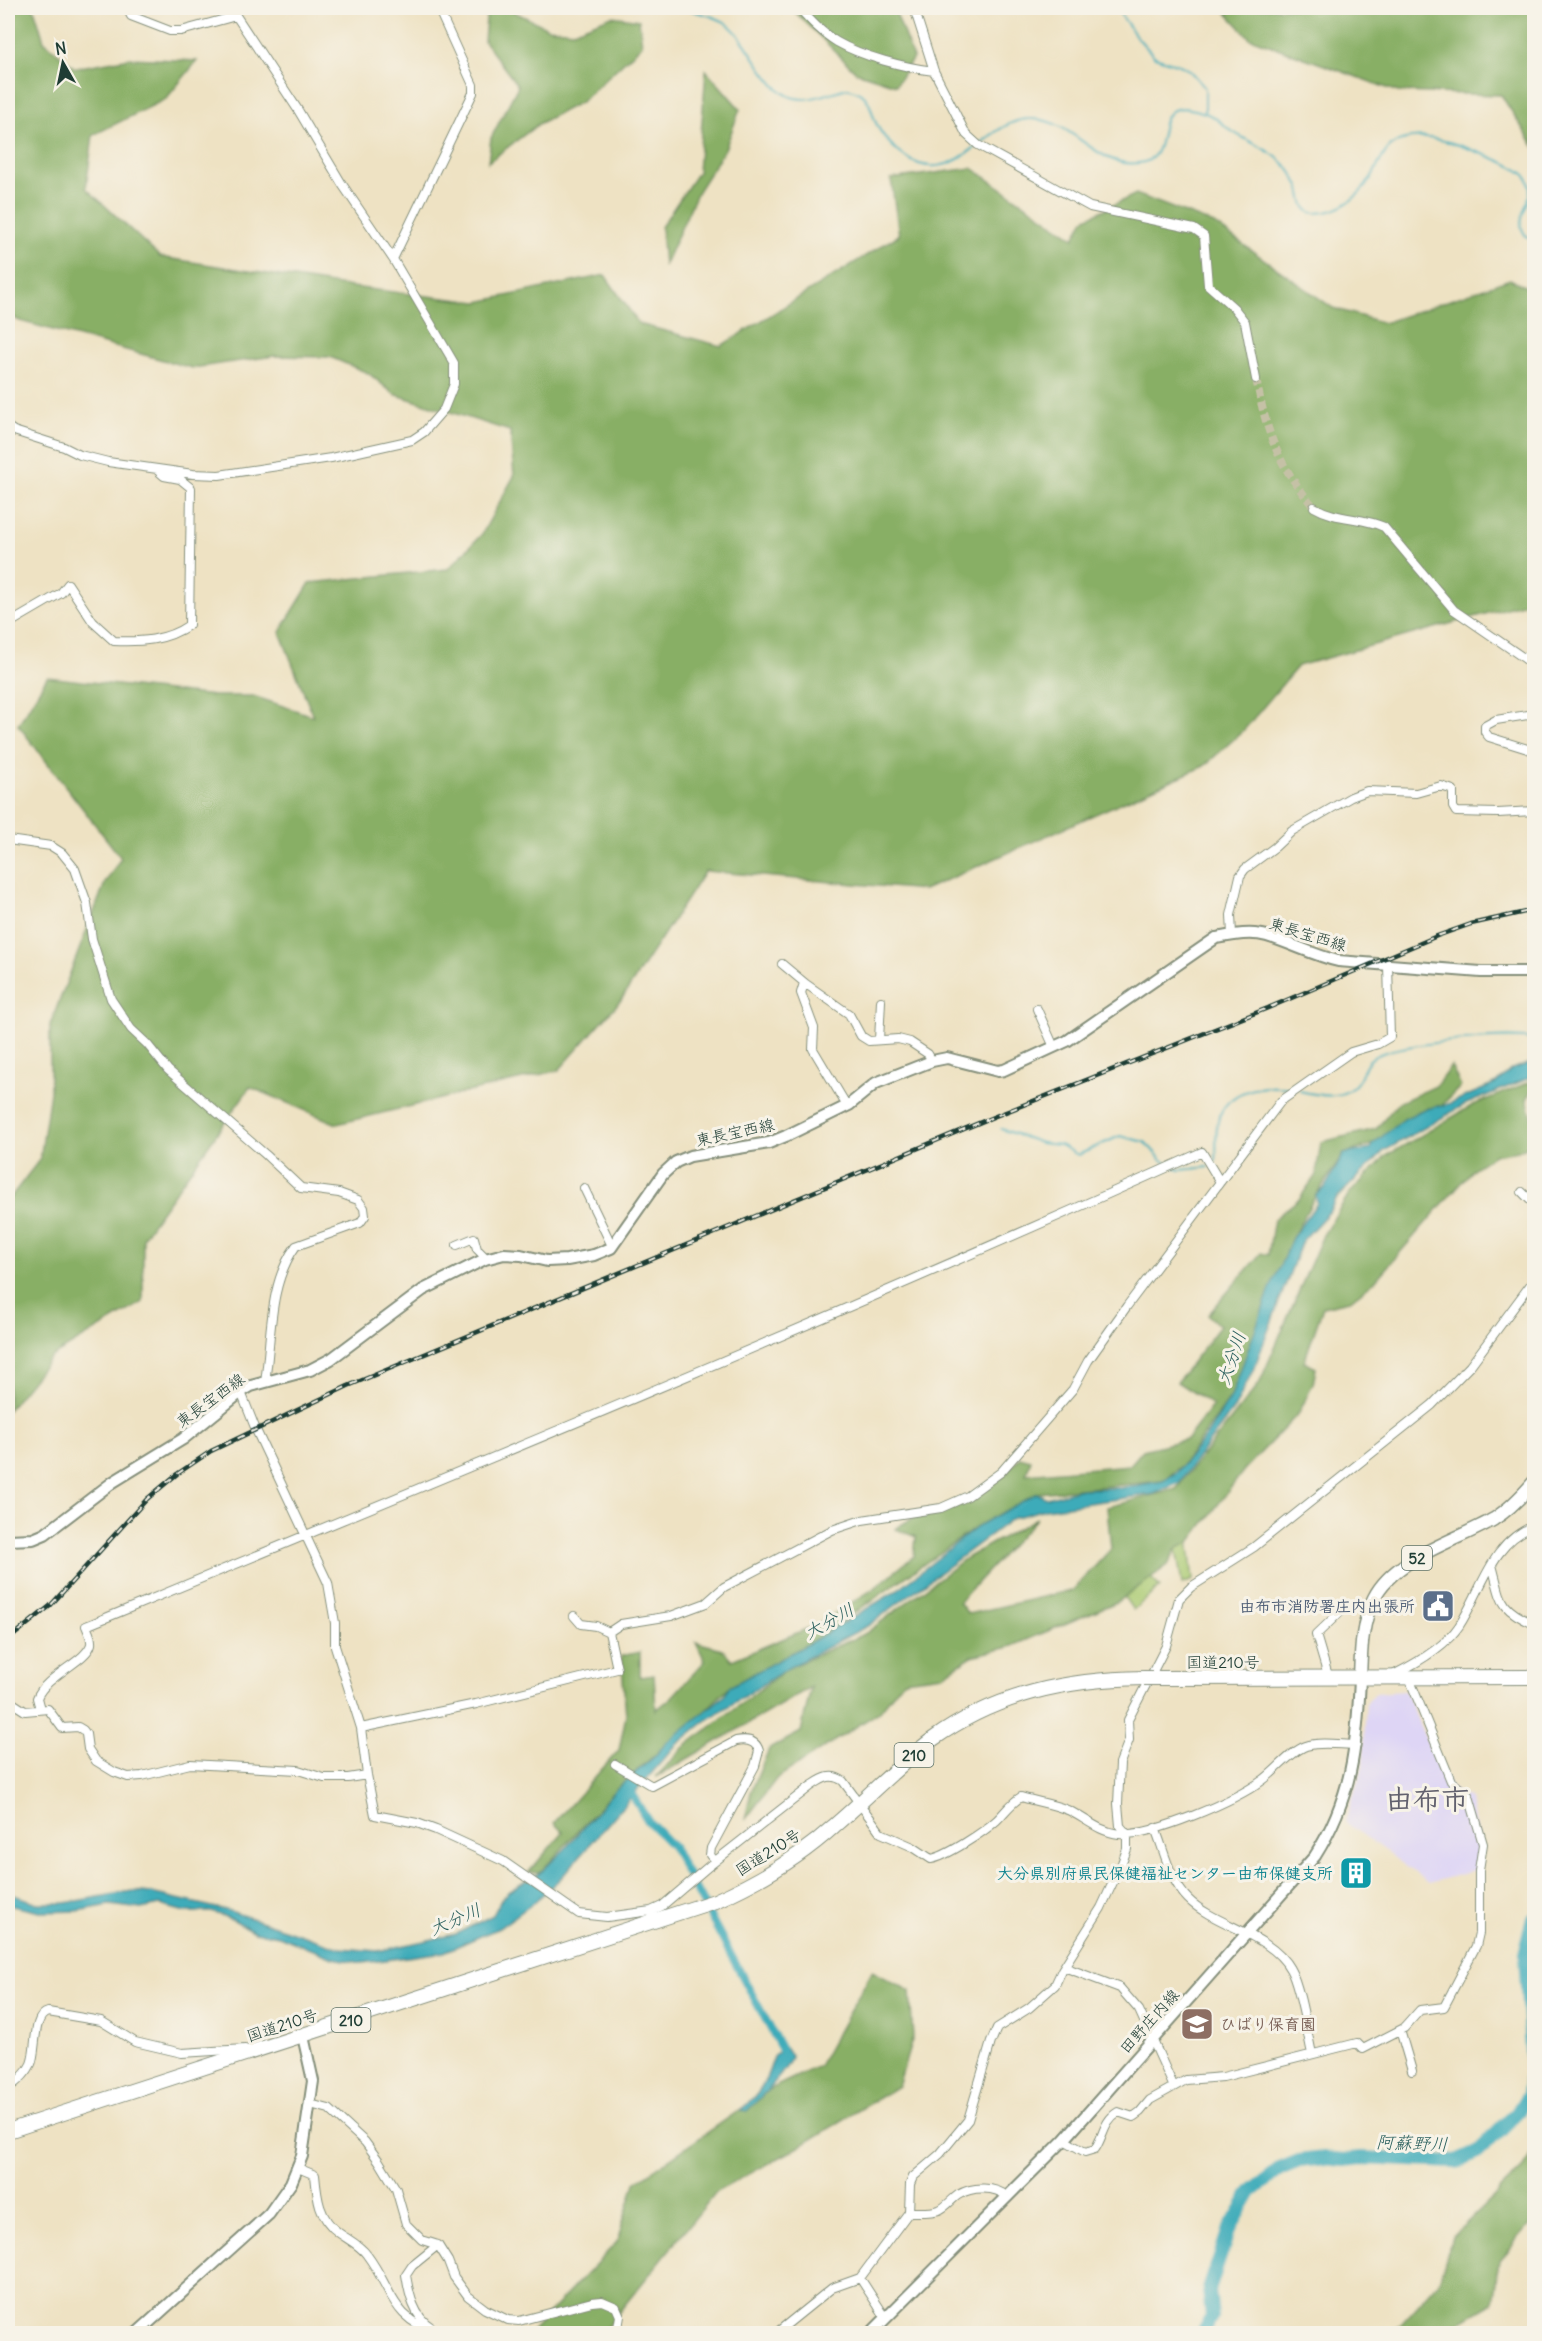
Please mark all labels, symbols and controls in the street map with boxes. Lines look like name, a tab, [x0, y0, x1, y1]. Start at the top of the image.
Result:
north arrow	[33, 33, 93, 93]
text: N	[54, 37, 68, 59]
street label: 東長宝西線	[1267, 913, 1349, 955]
street label: 東長宝西線	[694, 1114, 776, 1150]
water label: 大分川	[1211, 1329, 1251, 1387]
street label: 東長宝西線	[172, 1368, 248, 1432]
road number: 52	[1402, 1546, 1432, 1570]
public building icon: 由布市消防署庄内出張所	[1420, 1588, 1456, 1624]
place label: 由布市消防署庄内出張所	[1239, 1596, 1415, 1616]
water label: 大分川	[800, 1598, 858, 1644]
street label: 国道210号	[1186, 1652, 1260, 1672]
road number: 210	[894, 1743, 934, 1767]
district label: 由布市	[1385, 1781, 1469, 1817]
street label: 国道210号	[731, 1824, 805, 1880]
building icon: 大分県別府県民保健福祉センター由布保健支所	[1338, 1855, 1374, 1891]
place label: 大分県別府県民保健福祉センター由布保健支所	[997, 1863, 1333, 1883]
water label: 大分川	[426, 1898, 484, 1940]
street label: 田野庄内線	[1115, 1985, 1183, 2057]
street label: 国道210号	[244, 2004, 320, 2046]
school or university icon: ひばり保育園	[1179, 2006, 1215, 2042]
road number: 210	[332, 2008, 370, 2032]
place label: ひばり保育園	[1220, 2014, 1316, 2034]
water label: 阿蘇野川	[1376, 2130, 1448, 2156]

